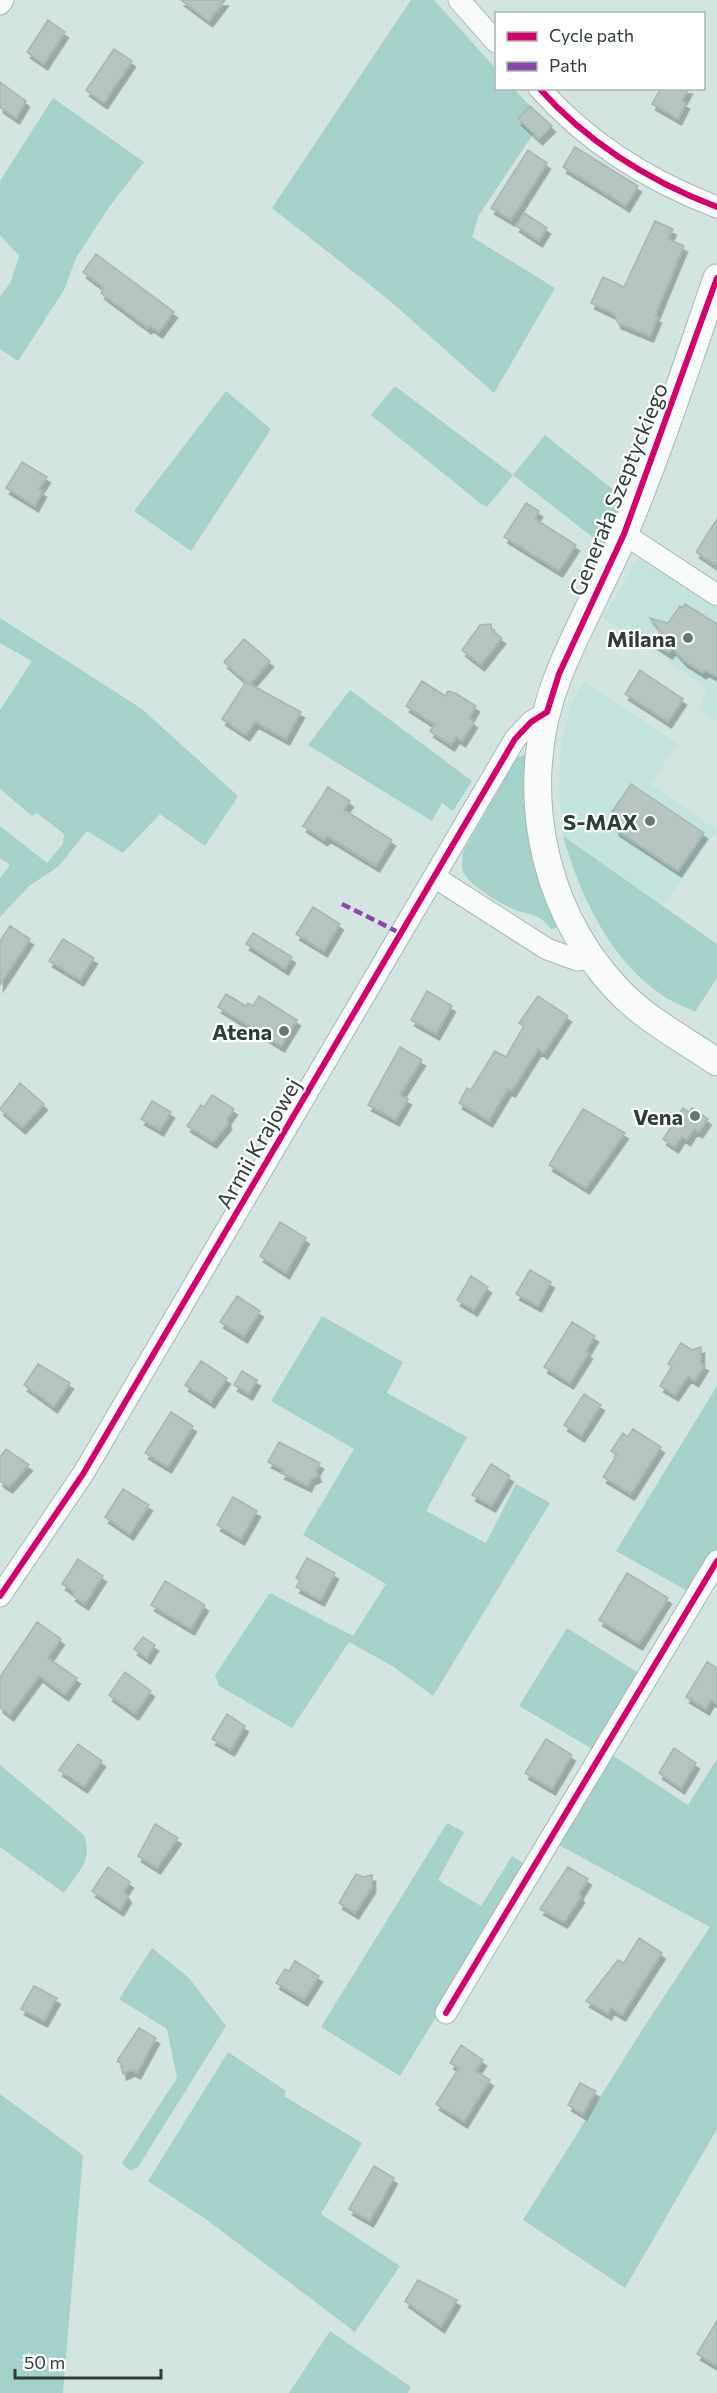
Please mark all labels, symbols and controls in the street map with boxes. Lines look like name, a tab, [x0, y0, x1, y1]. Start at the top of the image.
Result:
legend	[495, 12, 705, 90]
text: Cycle path	[549, 24, 634, 46]
text: Path	[549, 54, 587, 76]
street label: Generała Szeptyckiego	[563, 378, 673, 600]
place label: Milana	[607, 625, 676, 652]
marker: Milana	[681, 631, 695, 645]
place label: S-MAX	[563, 808, 638, 835]
marker: S-MAX	[643, 814, 657, 828]
place label: Atena	[212, 1018, 272, 1045]
marker: Atena	[277, 1024, 291, 1038]
street label: Armii Krajowej	[210, 1073, 306, 1213]
place label: Vena	[633, 1103, 683, 1130]
marker: Vena	[688, 1109, 702, 1123]
scale bar	[15, 2342, 160, 2380]
text: 50 m	[24, 2351, 65, 2373]

